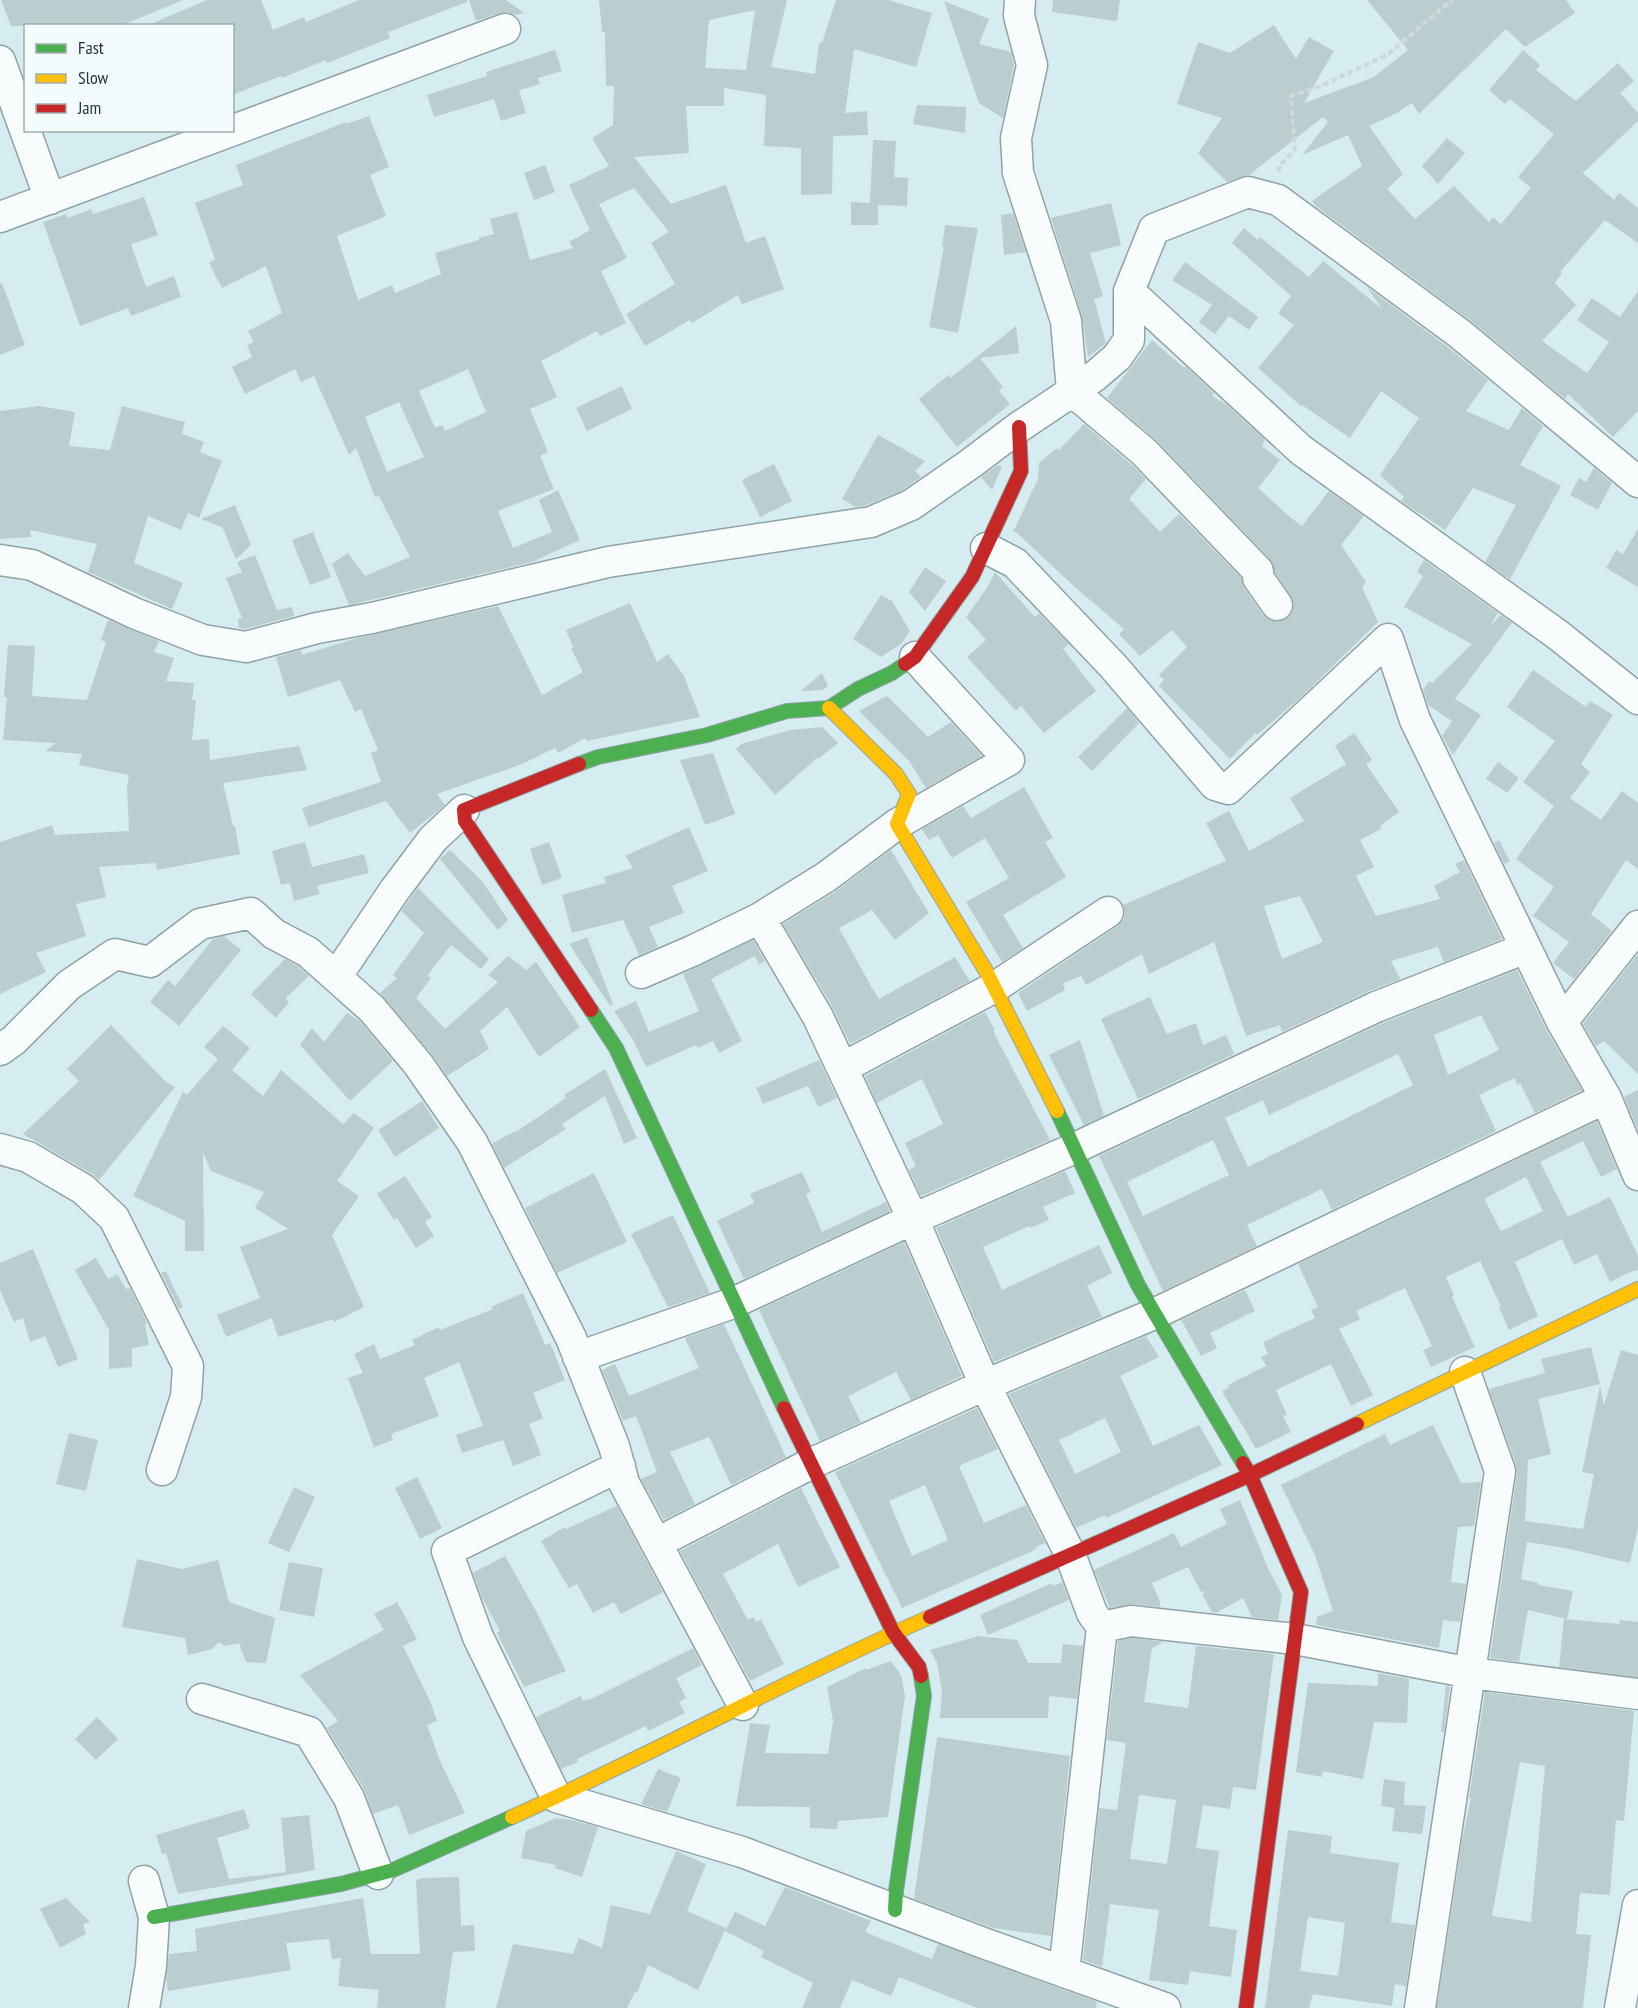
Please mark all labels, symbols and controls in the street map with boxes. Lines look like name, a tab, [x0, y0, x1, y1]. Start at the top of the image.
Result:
legend	[24, 24, 234, 132]
text: Fast	[78, 36, 104, 59]
text: Slow	[78, 66, 109, 89]
text: Jam	[77, 96, 101, 119]

